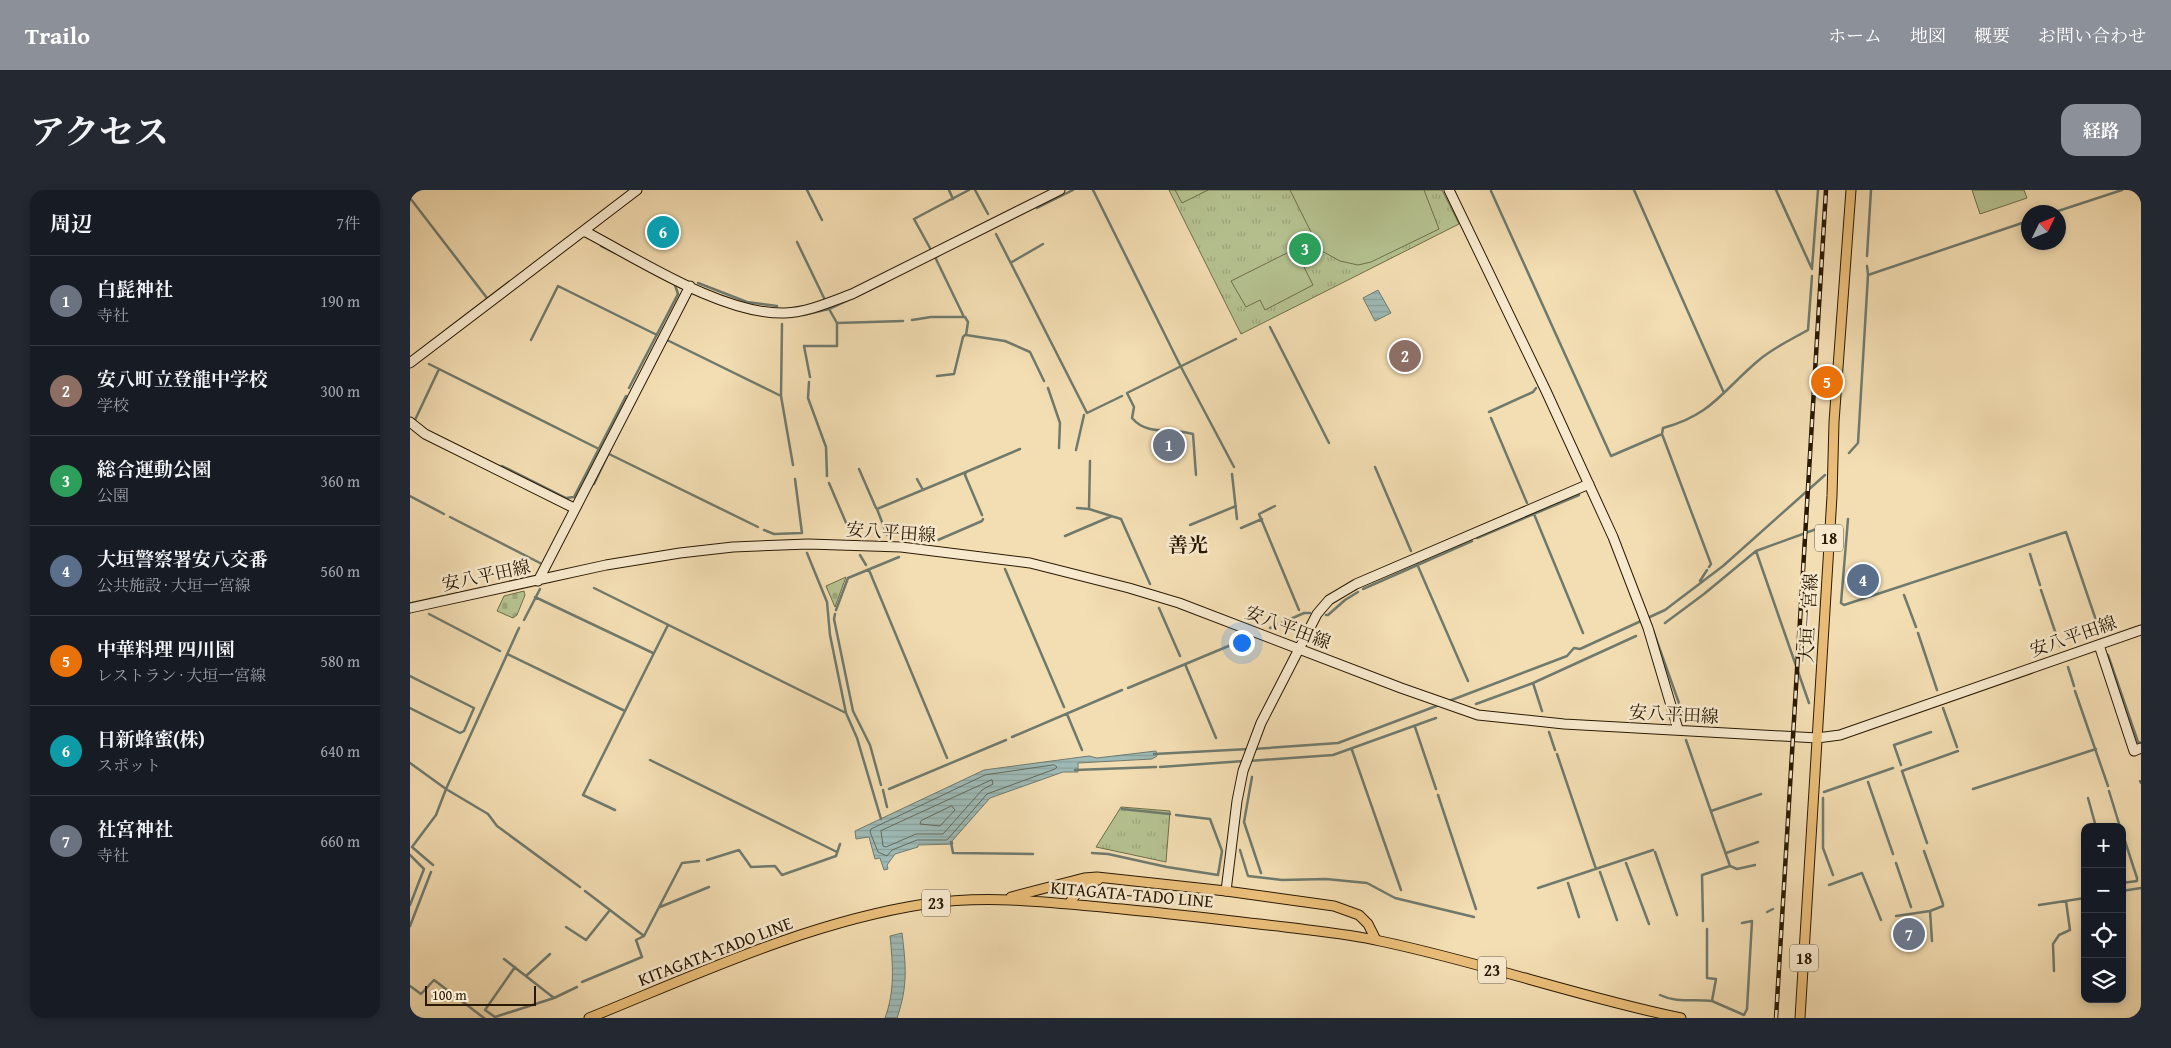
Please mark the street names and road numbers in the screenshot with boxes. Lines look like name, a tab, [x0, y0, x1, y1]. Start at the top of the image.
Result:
street label: 安八平田線	[845, 515, 937, 549]
road number: 18	[1815, 524, 1843, 552]
street label: 安八平田線	[439, 552, 533, 598]
street label: 大垣一宮線	[1792, 572, 1824, 664]
street label: 安八平田線	[1241, 598, 1335, 656]
street label: 安八平田線	[2026, 609, 2120, 663]
street label: 安八平田線	[1628, 698, 1720, 730]
street label: KITAGATA-TADO LINE	[1049, 873, 1215, 915]
road number: 23	[922, 890, 950, 916]
street label: KITAGATA-TADO LINE	[634, 909, 796, 993]
road number: 18	[1790, 944, 1818, 971]
road number: 23	[1478, 956, 1506, 984]

